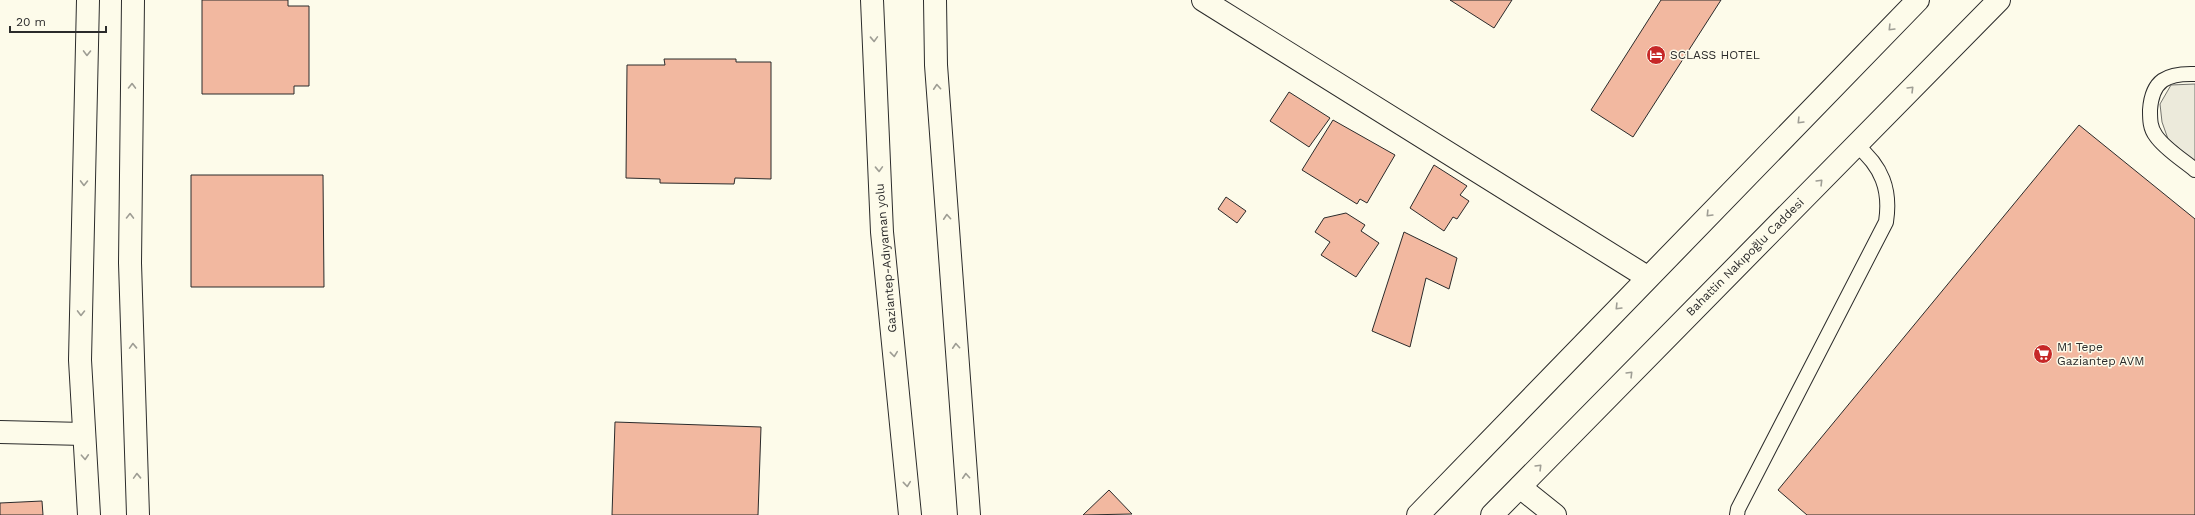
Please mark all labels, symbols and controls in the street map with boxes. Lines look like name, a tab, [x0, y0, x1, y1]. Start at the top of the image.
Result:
scale bar	[10, 8, 106, 34]
text: 20 m	[16, 15, 46, 29]
one-way arrow	[1888, 23, 1896, 31]
one-way arrow	[869, 36, 878, 42]
hotel icon: SCLASS HOTEL	[1645, 44, 1667, 66]
place label: SCLASS HOTEL	[1670, 48, 1760, 62]
one-way arrow	[83, 50, 91, 56]
one-way arrow	[128, 83, 136, 89]
one-way arrow	[933, 84, 942, 90]
one-way arrow	[1906, 86, 1914, 94]
one-way arrow	[1797, 116, 1805, 124]
one-way arrow	[875, 166, 883, 172]
one-way arrow	[1815, 179, 1823, 187]
one-way arrow	[80, 180, 88, 186]
street label: Gaziantep-Adıyaman yolu	[872, 183, 900, 333]
street label: Bahattin Nakıpoğlu Caddesi	[1683, 195, 1807, 319]
one-way arrow	[1706, 209, 1714, 217]
one-way arrow	[126, 213, 134, 219]
one-way arrow	[942, 214, 951, 220]
one-way arrow	[1616, 302, 1623, 310]
one-way arrow	[77, 310, 85, 316]
place label: M1 Tepe Gaziantep AVM	[2057, 340, 2145, 368]
one-way arrow	[128, 343, 137, 349]
one-way arrow	[952, 343, 961, 349]
supermarket icon: M1 Tepe Gaziantep AVM	[2032, 343, 2054, 365]
one-way arrow	[889, 351, 898, 357]
one-way arrow	[1625, 372, 1633, 379]
one-way arrow	[81, 454, 90, 460]
one-way arrow	[1534, 464, 1542, 472]
one-way arrow	[132, 473, 141, 479]
one-way arrow	[961, 473, 970, 479]
one-way arrow	[902, 481, 911, 487]

